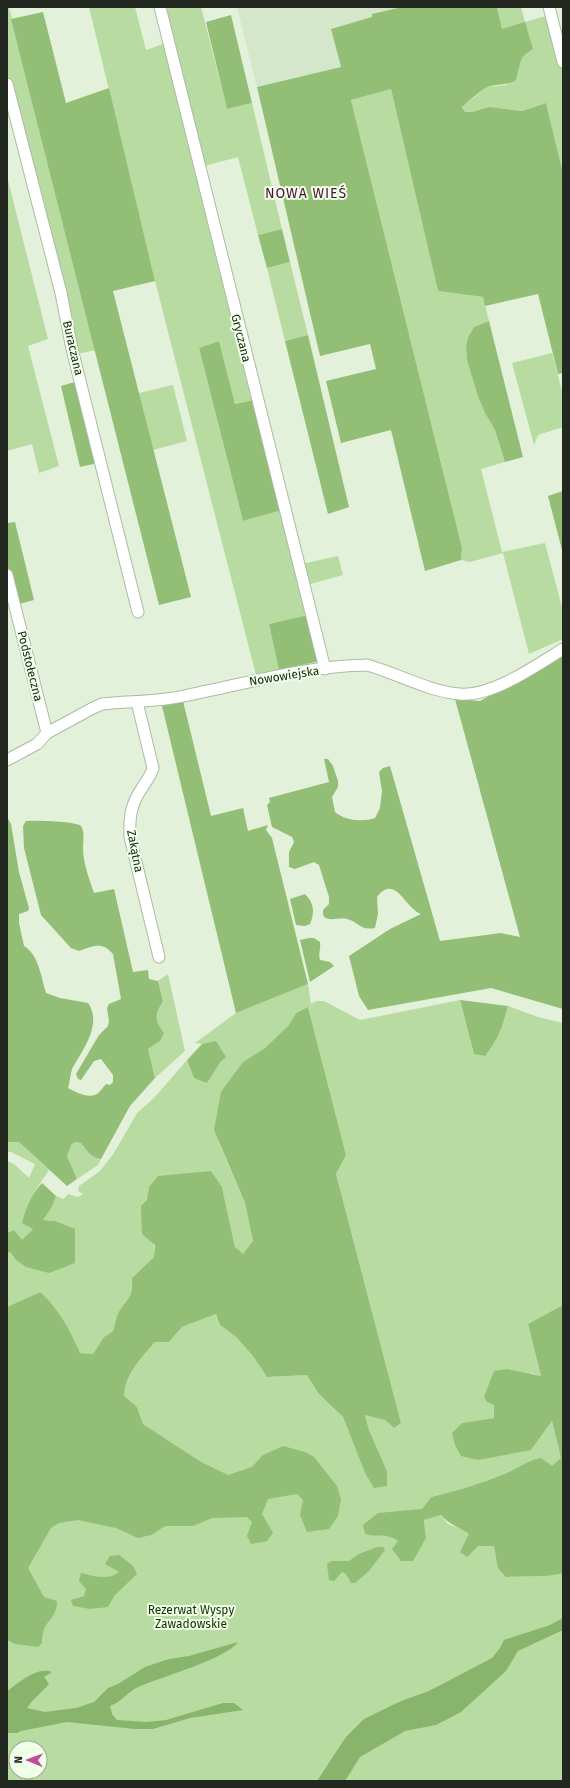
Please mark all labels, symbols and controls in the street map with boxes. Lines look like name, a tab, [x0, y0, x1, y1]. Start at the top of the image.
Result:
district label: NOWA WIEŚ	[265, 184, 347, 202]
street label: Gryczana	[228, 313, 254, 363]
street label: Buraczana	[60, 319, 86, 377]
street label: Podstołeczna	[14, 629, 46, 703]
street label: Nowowiejska	[248, 664, 320, 688]
street label: Zakątna	[124, 829, 146, 873]
park label: Rezerwat Wyspy Zawadowskie	[148, 1603, 234, 1631]
north arrow	[8, 1740, 48, 1780]
text: N	[12, 1756, 25, 1764]

